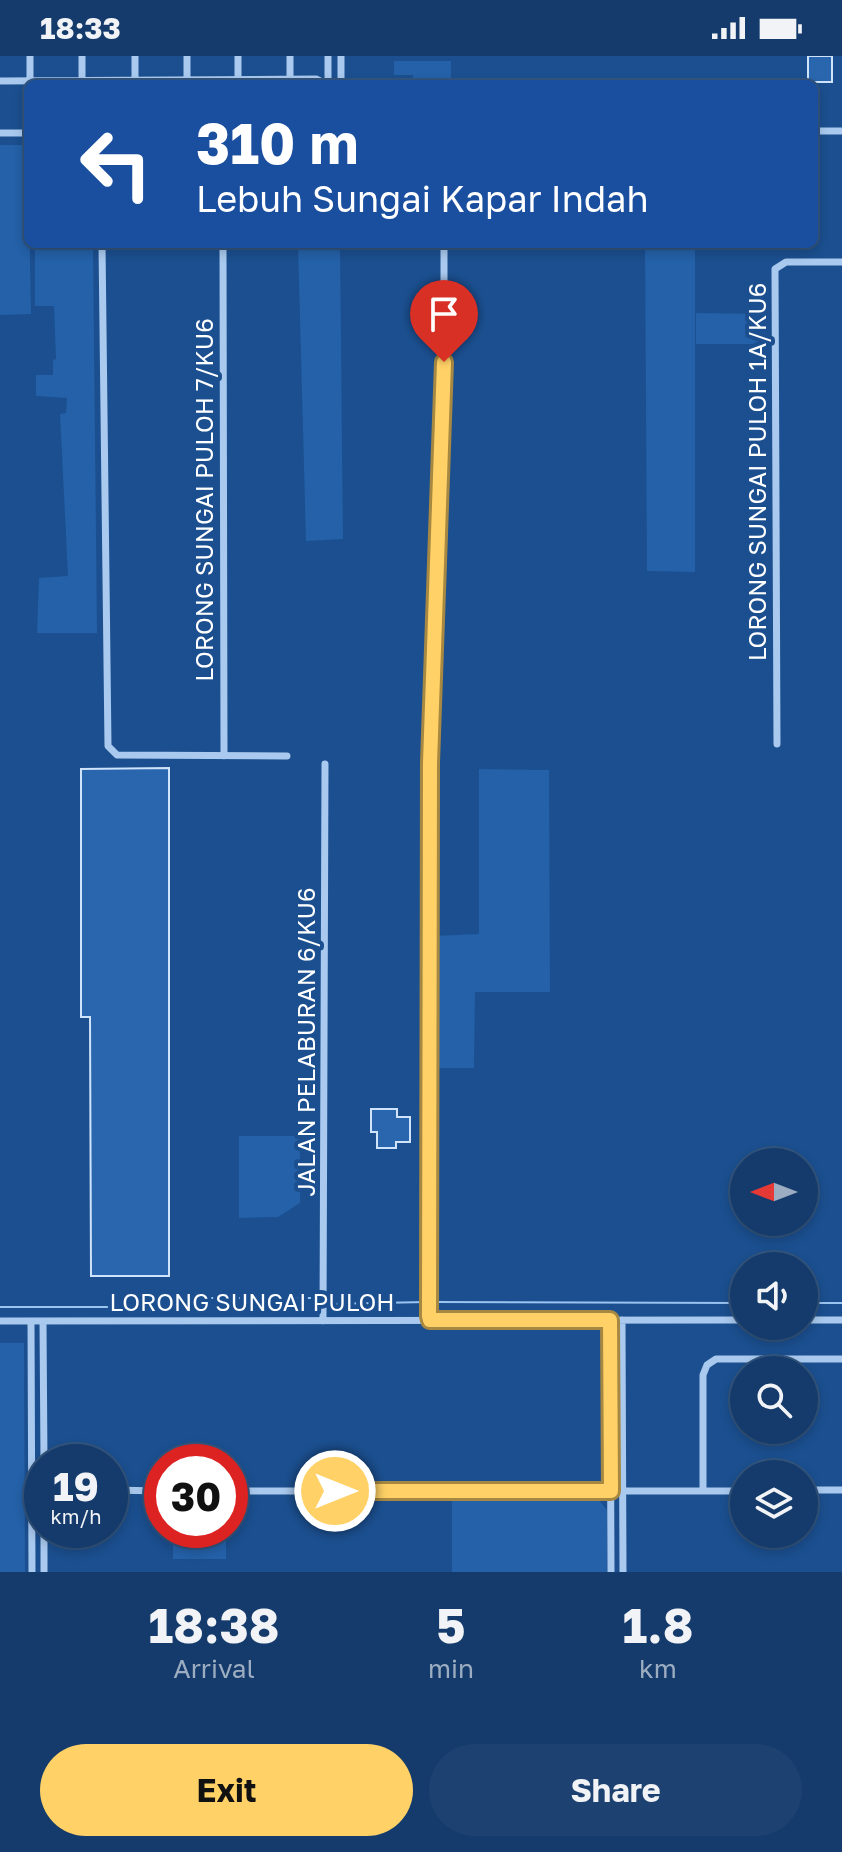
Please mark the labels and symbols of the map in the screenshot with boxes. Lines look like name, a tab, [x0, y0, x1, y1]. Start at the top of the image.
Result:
pin	[410, 280, 478, 362]
street label: LORONG SUNGAI PULOH 1A/KU6	[742, 283, 771, 661]
street label: LORONG SUNGAI PULOH 7/KU6	[189, 318, 218, 682]
street label: JALAN PELABURAN 6/KU6	[291, 887, 320, 1197]
north arrow	[730, 1148, 818, 1236]
street label: LORONG SUNGAI PULOH	[110, 1287, 394, 1316]
speed limit sign: 30	[144, 1444, 248, 1548]
position arrow	[293, 1449, 377, 1533]

